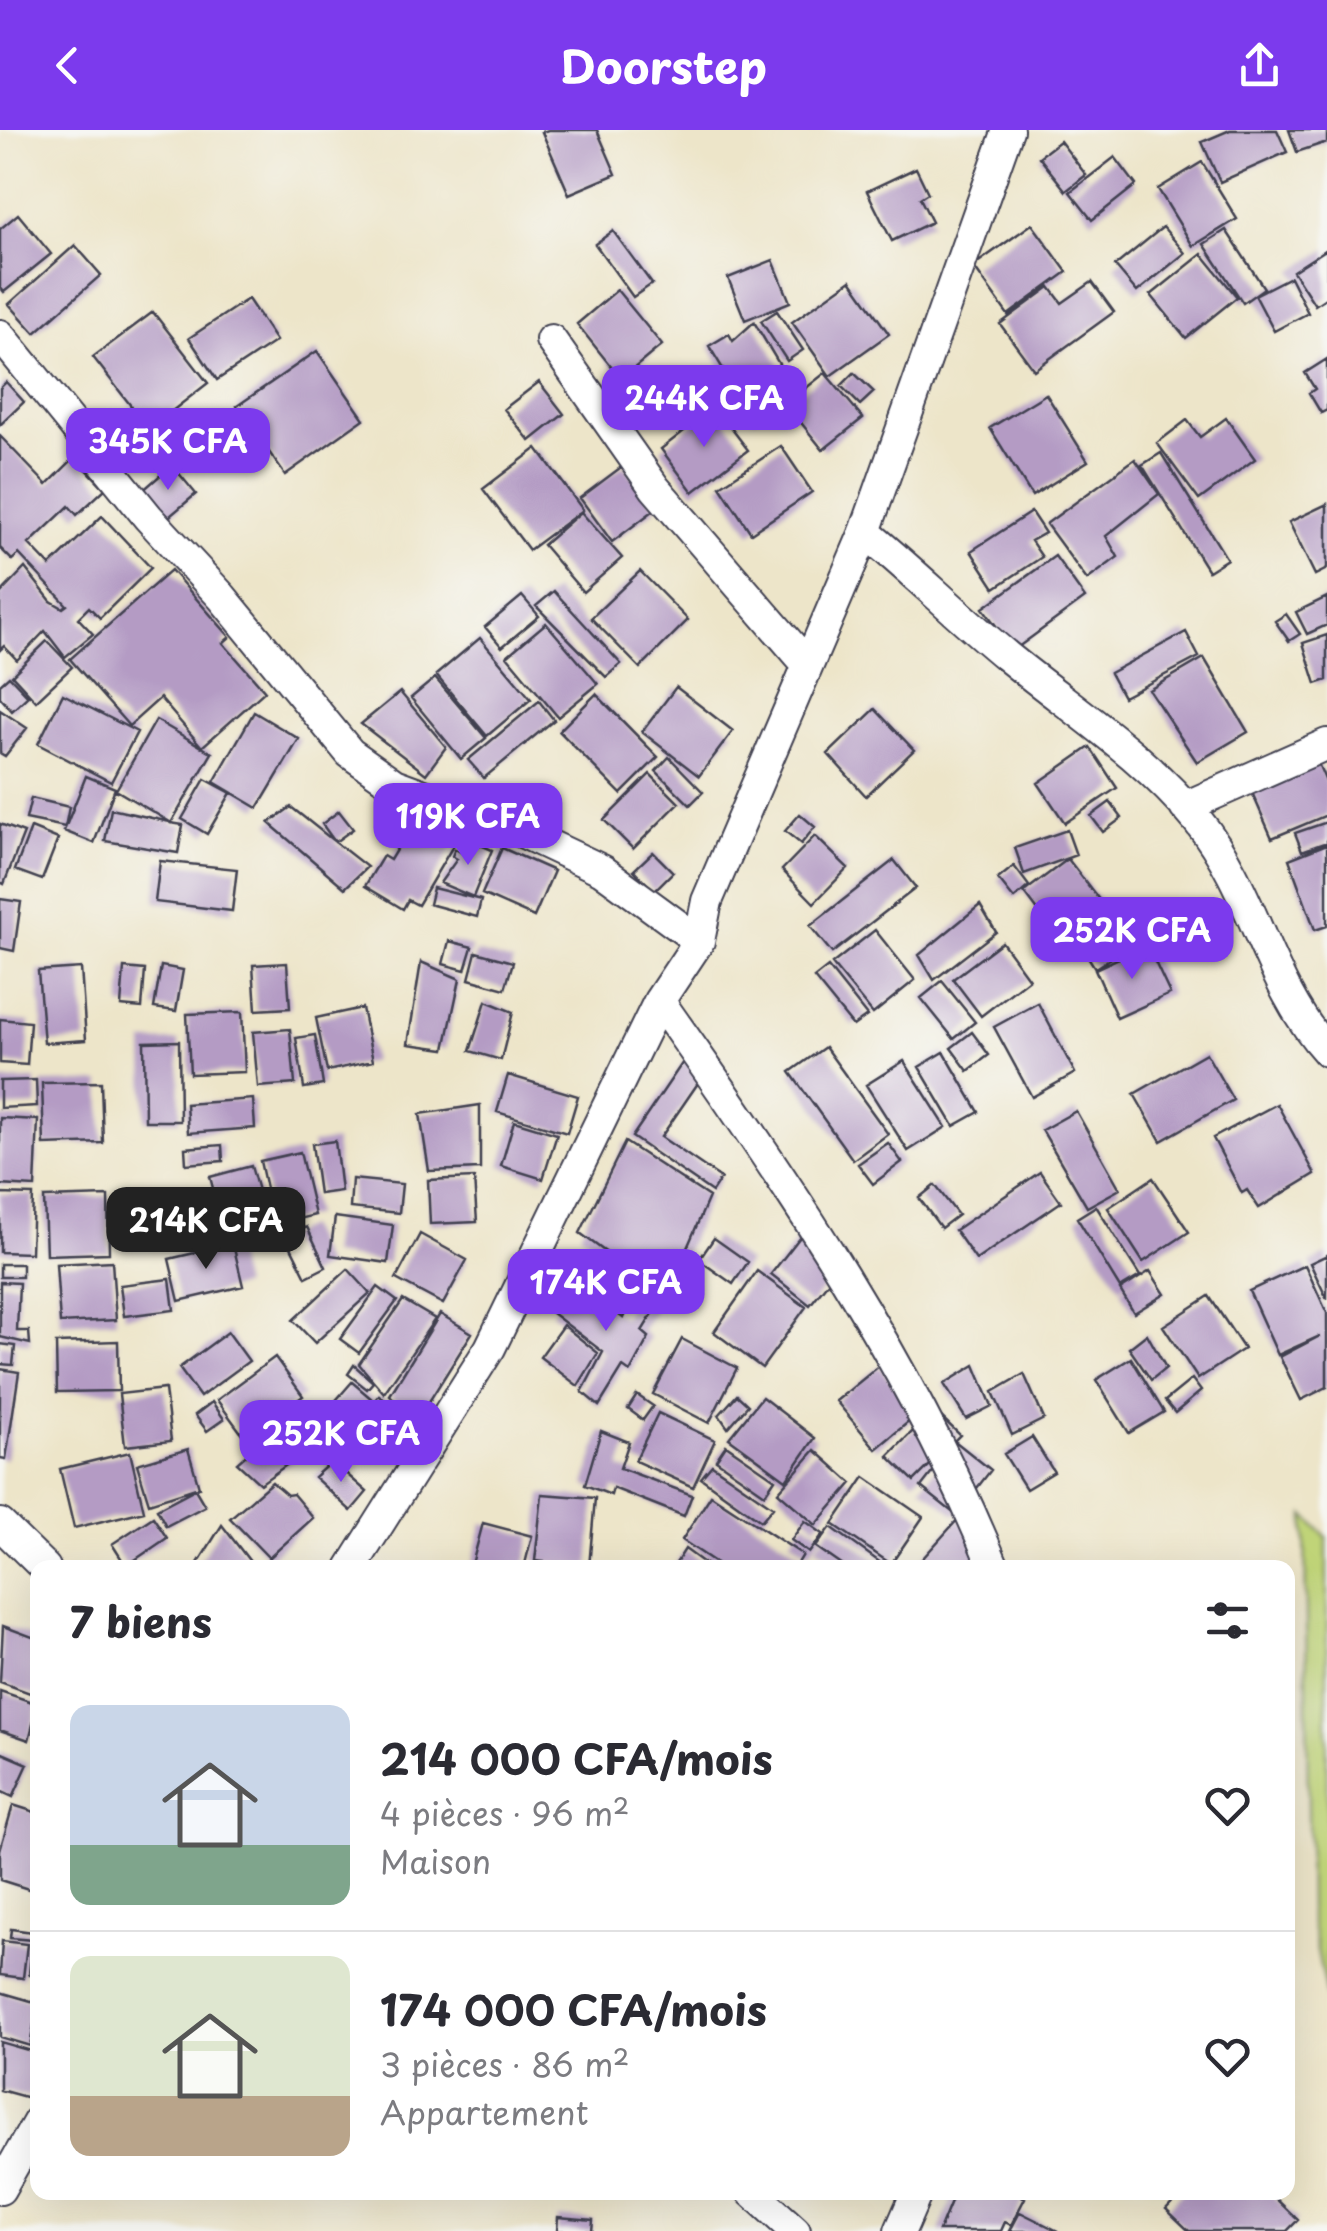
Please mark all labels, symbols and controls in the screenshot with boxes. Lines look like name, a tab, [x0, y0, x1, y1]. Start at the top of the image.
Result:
text: Doorstep	[560, 31, 767, 99]
icon: back	[40, 38, 95, 93]
icon: share	[1232, 38, 1287, 93]
pin: 244K CFA	[601, 365, 807, 450]
text: 244K CFA	[624, 373, 784, 421]
pin: 345K CFA	[65, 408, 271, 493]
text: 345K CFA	[88, 416, 248, 464]
pin: 119K CFA	[365, 783, 571, 868]
text: 119K CFA	[395, 791, 541, 839]
pin: 252K CFA	[1029, 897, 1235, 982]
text: 252K CFA	[1053, 905, 1211, 953]
pin: 214K CFA	[103, 1187, 309, 1272]
text: 214K CFA	[128, 1195, 284, 1243]
pin: 174K CFA	[503, 1249, 709, 1334]
text: 174K CFA	[530, 1257, 682, 1305]
pin: 252K CFA	[238, 1400, 444, 1485]
text: 252K CFA	[262, 1408, 420, 1456]
text: 7 biens	[70, 1589, 212, 1652]
icon: filters	[1200, 1593, 1255, 1648]
text: 214 000 CFA/mois	[380, 1726, 773, 1789]
icon: home	[150, 1745, 270, 1865]
icon: heart	[1200, 1778, 1255, 1833]
text: 4 pièces · 96 m²	[380, 1789, 629, 1837]
text: Maison	[380, 1837, 491, 1885]
text: 174 000 CFA/mois	[380, 1977, 767, 2040]
icon: home	[150, 1996, 270, 2116]
icon: heart	[1200, 2029, 1255, 2084]
text: 3 pièces · 86 m²	[380, 2040, 630, 2088]
text: Appartement	[380, 2088, 589, 2136]

